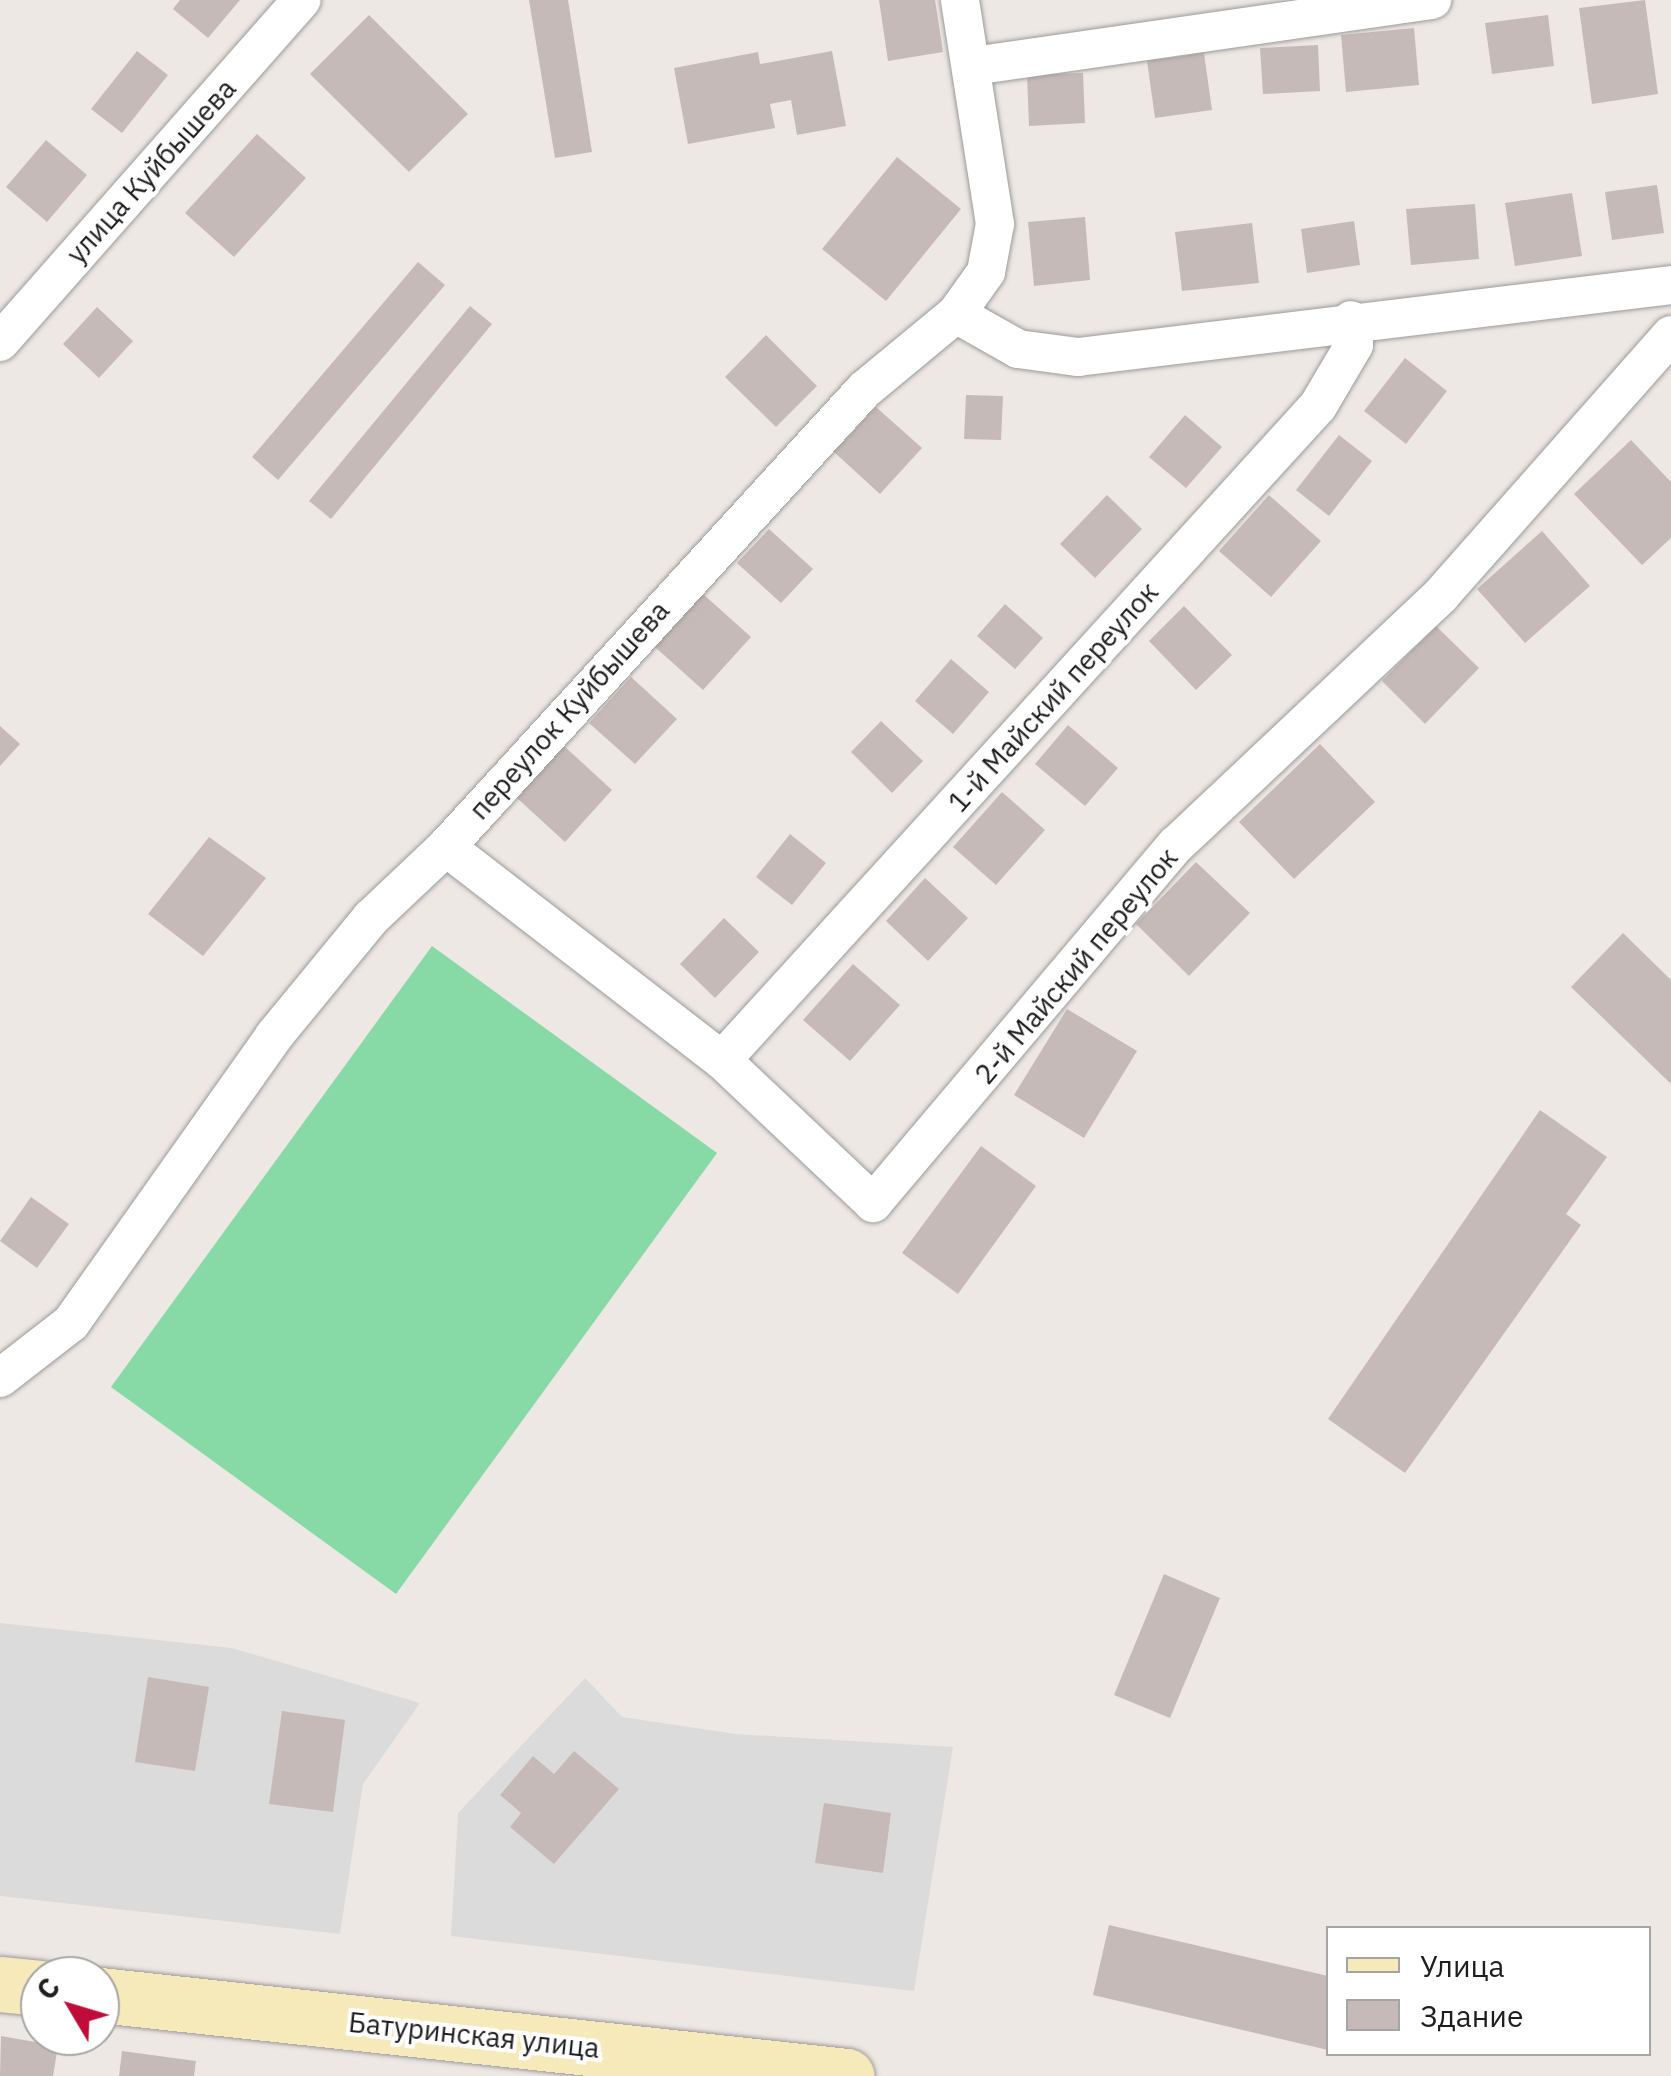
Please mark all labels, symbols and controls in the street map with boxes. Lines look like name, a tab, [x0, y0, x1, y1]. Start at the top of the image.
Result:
street label: улица Куйбышева	[59, 72, 243, 270]
street label: 1-й Майский переулок	[941, 575, 1165, 819]
street label: переулок Куйбышева	[462, 594, 676, 826]
street label: 2-й Майский переулок	[968, 841, 1184, 1091]
legend	[1326, 1926, 1651, 2056]
text: Улица	[1420, 1946, 1505, 1985]
north arrow	[20, 1956, 120, 2056]
text: С	[27, 1970, 68, 2007]
text: Здание	[1420, 1996, 1523, 2035]
street label: Батуринская улица	[347, 2005, 601, 2065]

